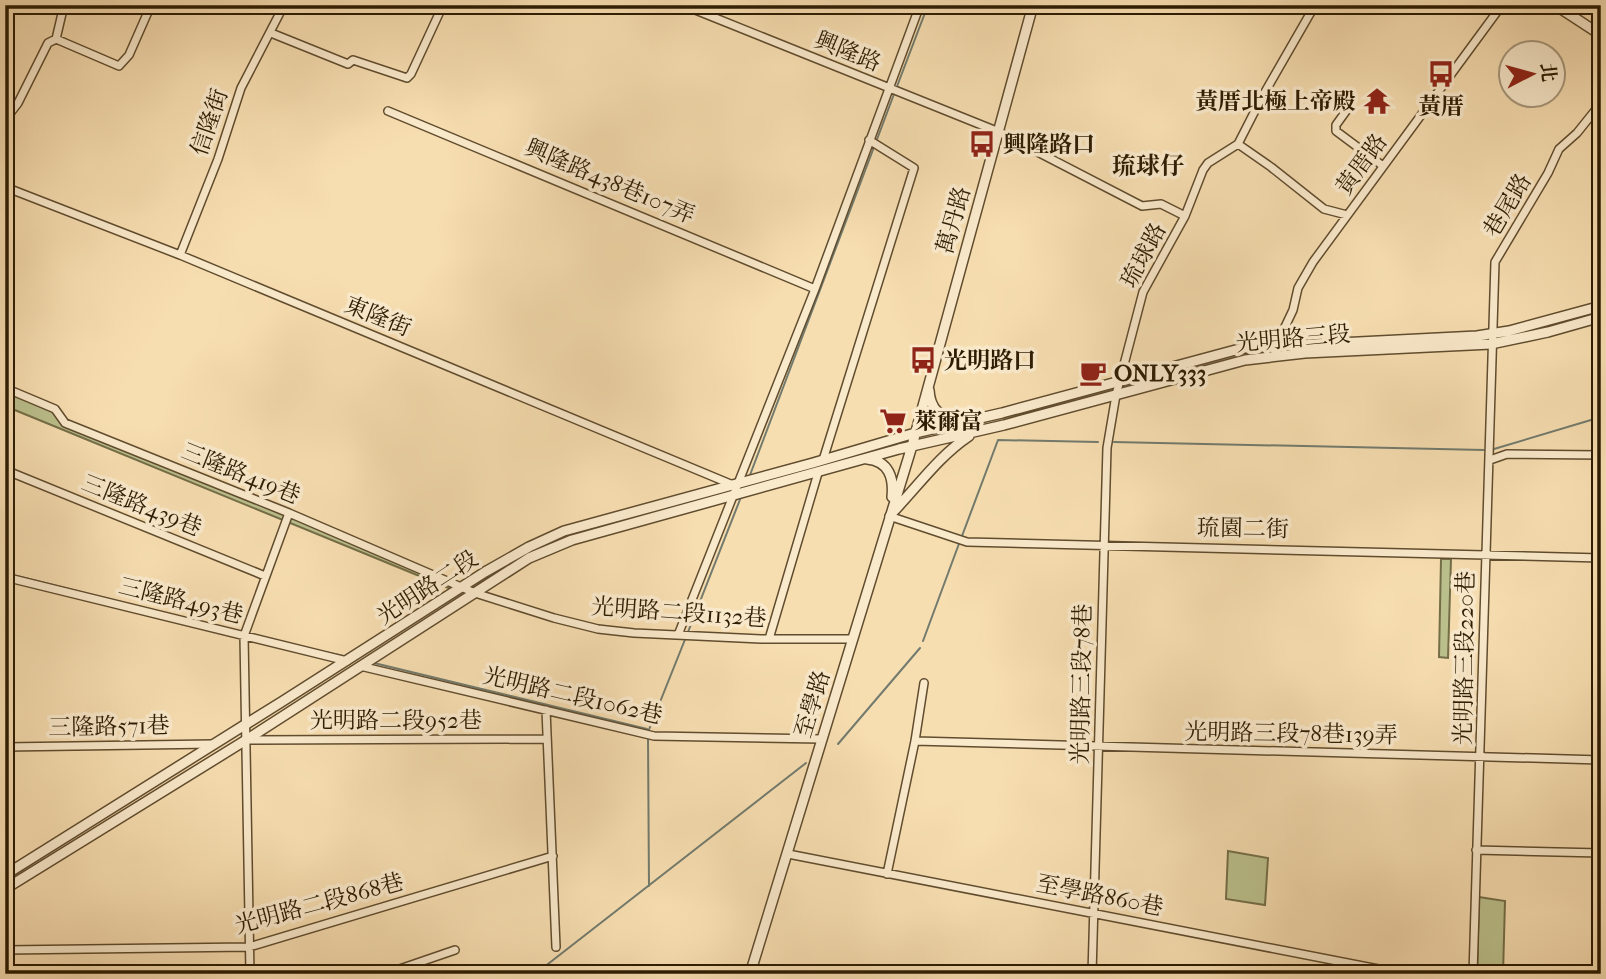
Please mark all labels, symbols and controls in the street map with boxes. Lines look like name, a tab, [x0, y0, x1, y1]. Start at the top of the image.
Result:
street label: 興隆路	[811, 26, 885, 77]
north arrow	[1498, 38, 1568, 108]
bus stop icon: 黃厝	[1426, 59, 1456, 89]
text: 北	[1536, 62, 1560, 83]
street label: 信隆街	[185, 85, 233, 159]
temple icon: 黃厝北極上帝殿	[1362, 86, 1392, 116]
place label: 黃厝北極上帝殿	[1195, 88, 1356, 115]
place label: 黃厝	[1418, 93, 1464, 120]
street label: 黃厝路	[1330, 128, 1393, 200]
bus stop icon: 興隆路口	[967, 129, 997, 159]
place label: 興隆路口	[1003, 131, 1095, 158]
street label: 興隆路438巷107弄	[521, 134, 699, 229]
district label: 琉球仔	[1112, 152, 1184, 180]
street label: 巷尾路	[1478, 169, 1537, 242]
street label: 萬丹路	[931, 183, 976, 257]
street label: 琉球路	[1115, 218, 1172, 292]
street label: 東隆街	[341, 291, 415, 342]
street label: 光明路三段	[1235, 320, 1352, 357]
bus stop icon: 光明路口	[908, 345, 938, 375]
place label: 光明路口	[944, 347, 1036, 374]
cafe icon: ONLY333	[1078, 358, 1108, 388]
place label: ONLY333	[1114, 360, 1206, 387]
supermarket icon: 萊爾富	[878, 406, 908, 436]
place label: 萊爾富	[914, 408, 983, 435]
street label: 三隆路419巷	[177, 437, 304, 510]
street label: 三隆路439巷	[78, 469, 206, 542]
street label: 琉園二街	[1197, 514, 1289, 543]
street label: 光明路二段	[372, 545, 483, 630]
street label: 光明路三段220巷	[1449, 571, 1480, 745]
street label: 三隆路493巷	[116, 572, 246, 629]
street label: 光明路二段1132巷	[590, 593, 768, 632]
street label: 光明路三段78巷	[1067, 603, 1096, 765]
street label: 光明路二段1062巷	[481, 662, 665, 729]
street label: 至學路	[789, 667, 835, 741]
street label: 光明路二段952巷	[310, 707, 482, 734]
street label: 三隆路571巷	[48, 712, 170, 741]
street label: 光明路三段78巷139弄	[1184, 718, 1398, 749]
street label: 光明路二段868巷	[232, 868, 406, 939]
street label: 至學路860巷	[1034, 870, 1166, 921]

